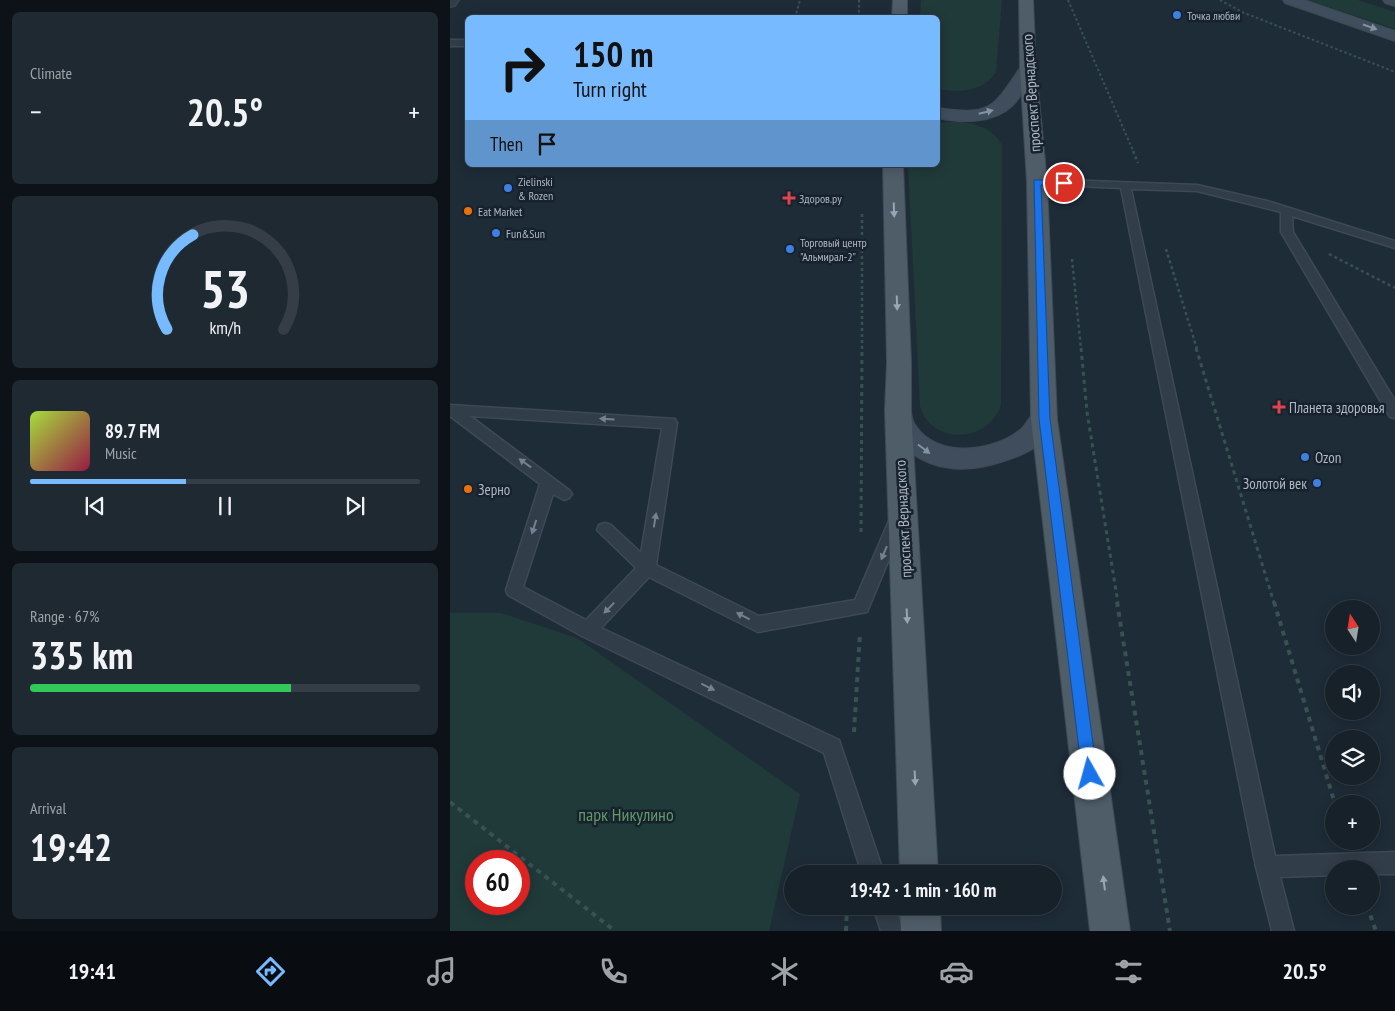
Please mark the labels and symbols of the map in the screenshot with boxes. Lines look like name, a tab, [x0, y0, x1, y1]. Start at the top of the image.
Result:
place label: Точка любви	[1187, 8, 1240, 23]
marker: Точка любви	[1171, 9, 1183, 21]
one-way arrow	[1362, 24, 1377, 31]
street label: проспект Вернадского	[1017, 33, 1045, 153]
one-way arrow	[978, 108, 993, 116]
pin	[1043, 162, 1085, 204]
place label: Zielinski & Rozen	[518, 174, 553, 203]
marker: Zielinski & Rozen	[502, 182, 514, 194]
place label: Здоров.ру	[799, 191, 842, 206]
marker: Здоров.ру	[783, 192, 795, 204]
one-way arrow	[890, 202, 898, 218]
place label: Eat Market	[478, 204, 523, 219]
marker: Eat Market	[462, 205, 474, 217]
place label: Fun&Sun	[506, 226, 545, 241]
marker: Fun&Sun	[490, 227, 502, 239]
place label: Торговый центр "Альмирал-2"	[800, 235, 867, 264]
marker: Торговый центр "Альмирал-2"	[784, 243, 796, 255]
one-way arrow	[893, 295, 901, 311]
place label: Планета здоровья	[1289, 398, 1385, 417]
marker: Планета здоровья	[1273, 401, 1285, 413]
one-way arrow	[598, 415, 614, 423]
one-way arrow	[917, 444, 931, 454]
place label: Ozon	[1315, 448, 1341, 467]
marker: Ozon	[1299, 451, 1311, 463]
one-way arrow	[519, 459, 532, 469]
street label: проспект Вернадского	[890, 460, 916, 578]
place label: Золотой век	[1243, 474, 1307, 493]
marker: Золотой век	[1311, 477, 1323, 489]
place label: Зерно	[478, 480, 510, 499]
marker: Зерно	[462, 483, 474, 495]
one-way arrow	[651, 512, 659, 528]
one-way arrow	[530, 520, 538, 535]
one-way arrow	[879, 546, 887, 560]
north arrow	[1325, 600, 1380, 655]
one-way arrow	[603, 602, 615, 614]
one-way arrow	[904, 608, 912, 624]
one-way arrow	[735, 612, 750, 621]
one-way arrow	[701, 683, 715, 691]
position arrow	[1063, 747, 1115, 799]
one-way arrow	[911, 771, 919, 787]
park label: парк Никулино	[578, 803, 674, 826]
speed limit sign: 60	[465, 850, 530, 915]
one-way arrow	[1100, 874, 1108, 890]

